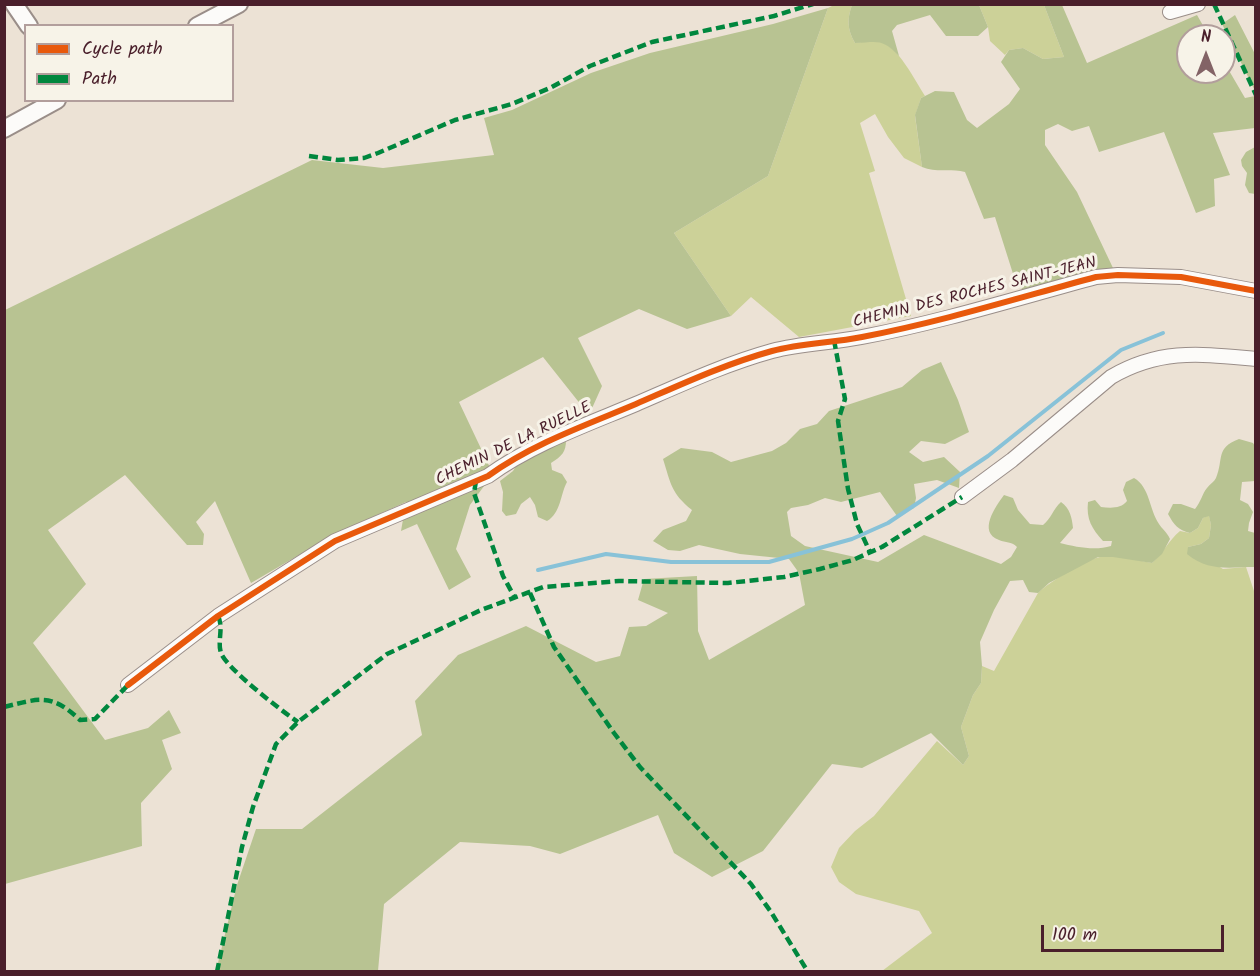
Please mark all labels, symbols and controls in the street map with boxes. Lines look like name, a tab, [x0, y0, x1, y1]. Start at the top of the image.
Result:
legend	[24, 24, 234, 102]
north arrow	[1176, 24, 1236, 84]
text: N	[1201, 25, 1211, 50]
text: Cycle path	[82, 35, 163, 64]
text: Path	[82, 65, 117, 94]
street label: CHEMIN DES ROCHES SAINT-JEAN	[851, 254, 1099, 334]
street label: CHEMIN DE LA RUELLE	[433, 399, 595, 491]
scale bar	[1044, 913, 1227, 951]
text: 100 m	[1052, 921, 1097, 950]

